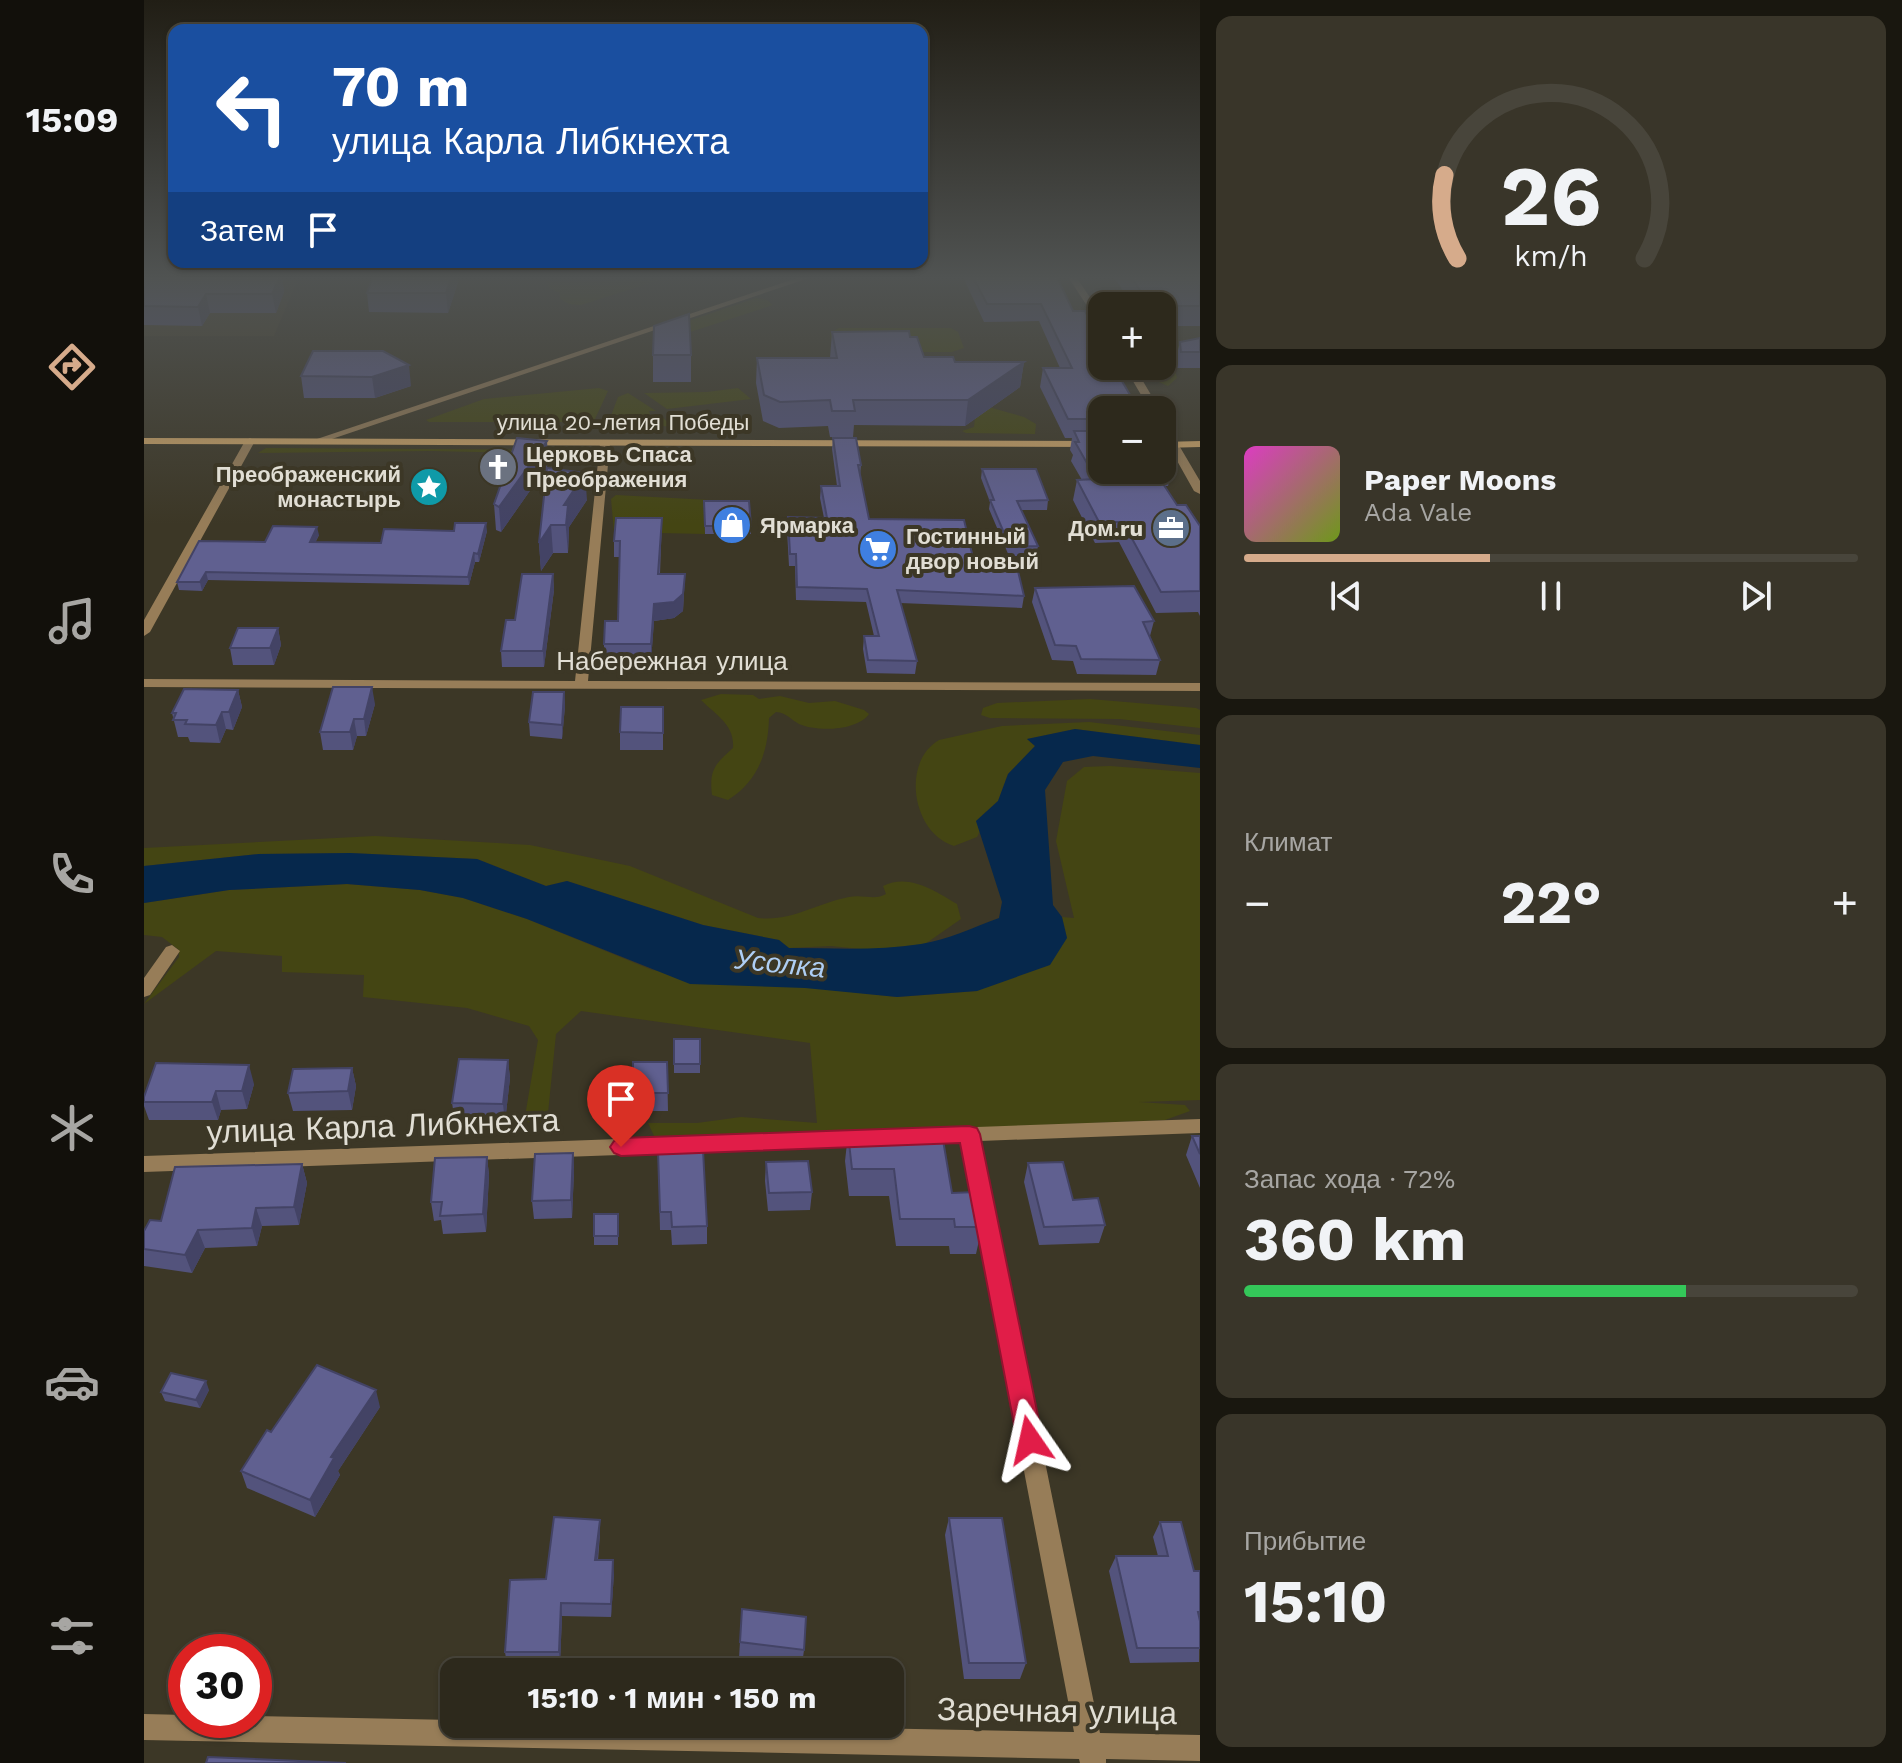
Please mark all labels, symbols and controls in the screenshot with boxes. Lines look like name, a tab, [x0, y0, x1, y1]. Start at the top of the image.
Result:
text: 70 m	[332, 54, 469, 120]
icon: left	[200, 56, 304, 160]
text: 15:09	[26, 99, 118, 141]
text: улица Карла Либкнехта	[332, 121, 729, 163]
text: 26	[1501, 147, 1601, 244]
icon: arrive	[301, 208, 345, 252]
text: Затем	[200, 213, 285, 248]
text: km/h	[1514, 239, 1588, 273]
map controls	[1088, 292, 1176, 484]
button: +	[1088, 292, 1176, 380]
icon: directions	[44, 339, 100, 395]
button: −	[1088, 396, 1176, 484]
street label: улица 20-летия Победы	[497, 410, 749, 435]
place label: Церковь Спаса Преображения	[526, 442, 692, 492]
church icon: Церковь Спаса Преображения	[477, 446, 519, 488]
place label: Преображенский монастырь	[216, 462, 401, 512]
text: Paper Moons	[1364, 462, 1556, 497]
place icon: Преображенский монастырь	[408, 466, 450, 508]
text: Ada Vale	[1364, 497, 1472, 527]
shop icon: Ярмарка	[711, 504, 753, 546]
office icon: Дом.ru	[1150, 507, 1192, 549]
place label: Ярмарка	[760, 513, 855, 538]
place label: Дом.ru	[1068, 516, 1143, 541]
place label: Гостинный двор новый	[906, 524, 1039, 574]
supermarket icon: Гостинный двор новый	[857, 528, 899, 570]
icon: previous	[1324, 574, 1368, 618]
icon: pause	[1529, 574, 1573, 618]
icon: next	[1734, 574, 1778, 618]
icon: music	[44, 593, 100, 649]
street label: Набережная улица	[556, 646, 788, 676]
text: Климат	[1244, 827, 1333, 857]
icon: phone	[44, 846, 100, 902]
text: 22°	[1500, 867, 1602, 938]
text: −	[1244, 877, 1271, 929]
text: +	[1831, 877, 1858, 929]
water label: Усолка	[732, 942, 827, 985]
pin	[587, 1065, 655, 1147]
icon: arrive	[599, 1077, 643, 1121]
icon: climate	[44, 1100, 100, 1156]
street label: улица Карла Либкнехта	[206, 1101, 560, 1151]
text: Запас хода · 72%	[1244, 1164, 1455, 1194]
text: 360 km	[1244, 1204, 1466, 1275]
icon: car	[44, 1354, 100, 1410]
position arrow	[988, 1398, 1072, 1482]
text: Прибытие	[1244, 1526, 1366, 1556]
text: 15:10	[1244, 1566, 1387, 1637]
icon: filters	[44, 1608, 100, 1664]
speed limit sign: 30	[168, 1634, 272, 1738]
text: 15:10 · 1 мин · 150 m	[528, 1680, 816, 1715]
street label: Заречная улица	[937, 1690, 1178, 1732]

